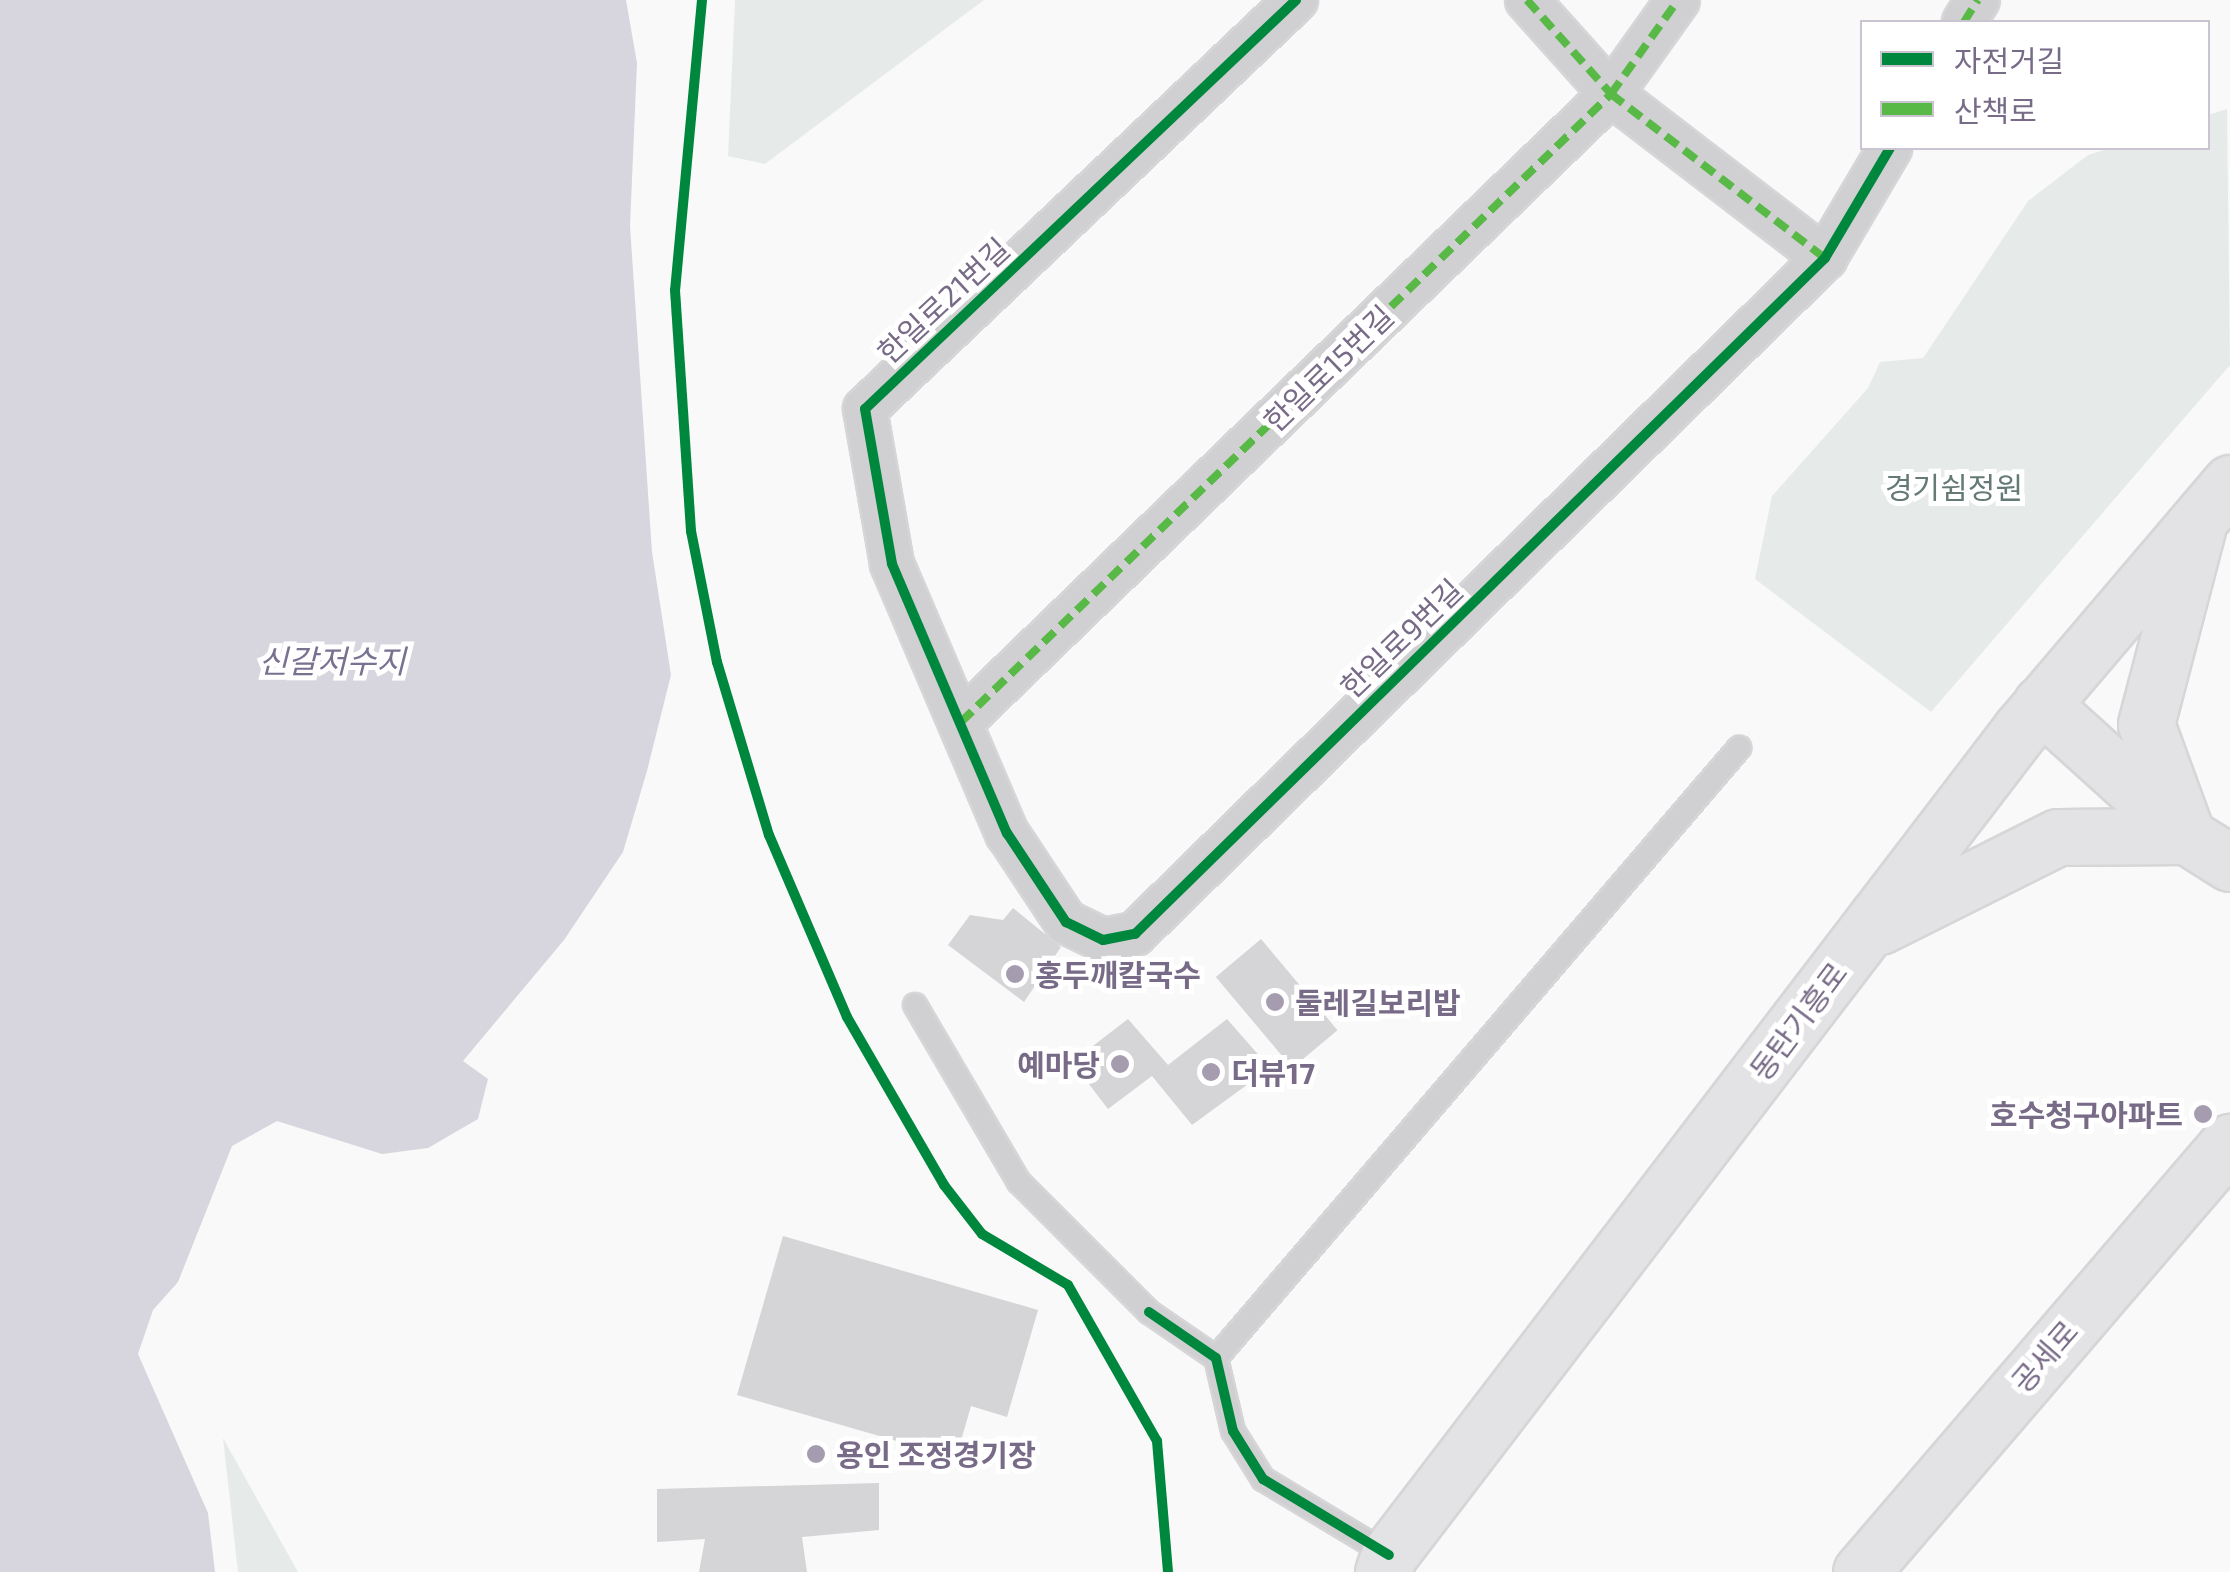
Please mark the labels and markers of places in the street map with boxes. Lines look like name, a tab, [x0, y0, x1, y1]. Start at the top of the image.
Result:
place label: 홍두깨칼국수	[1035, 956, 1201, 992]
marker: 홍두깨칼국수	[1004, 963, 1026, 985]
place label: 둘레길보리밥	[1295, 984, 1461, 1020]
marker: 둘레길보리밥	[1264, 991, 1286, 1013]
place label: 예마당	[1017, 1046, 1100, 1082]
marker: 예마당	[1109, 1053, 1131, 1075]
place label: 더뷰17	[1231, 1054, 1315, 1090]
marker: 더뷰17	[1200, 1061, 1222, 1083]
place label: 호수청구아파트	[1990, 1096, 2183, 1132]
marker: 호수청구아파트	[2192, 1103, 2214, 1125]
place label: 용인 조정경기장	[836, 1436, 1036, 1472]
marker: 용인 조정경기장	[805, 1443, 827, 1465]

